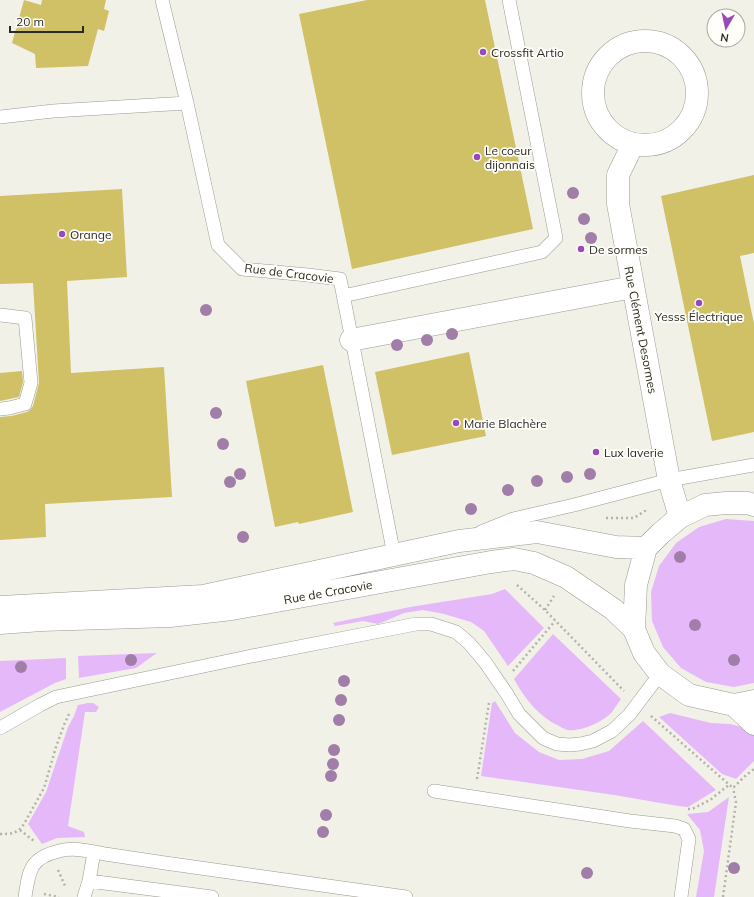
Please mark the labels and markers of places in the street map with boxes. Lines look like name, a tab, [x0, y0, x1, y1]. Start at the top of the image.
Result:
place label: Crossfit Artio	[491, 45, 564, 60]
marker: Crossfit Artio	[478, 47, 488, 57]
place label: Le coeur dijonnais	[485, 143, 535, 172]
marker: Le coeur dijonnais	[472, 152, 482, 162]
place label: Orange	[70, 227, 112, 242]
marker: Orange	[57, 229, 67, 239]
place label: De sormes	[589, 242, 648, 257]
marker: De sormes	[576, 244, 586, 254]
marker: Yesss Électrique	[694, 298, 704, 308]
place label: Yesss Électrique	[654, 309, 743, 324]
place label: Marie Blachère	[464, 416, 547, 431]
marker: Marie Blachère	[451, 418, 461, 428]
place label: Lux laverie	[604, 445, 663, 460]
marker: Lux laverie	[591, 447, 601, 457]

